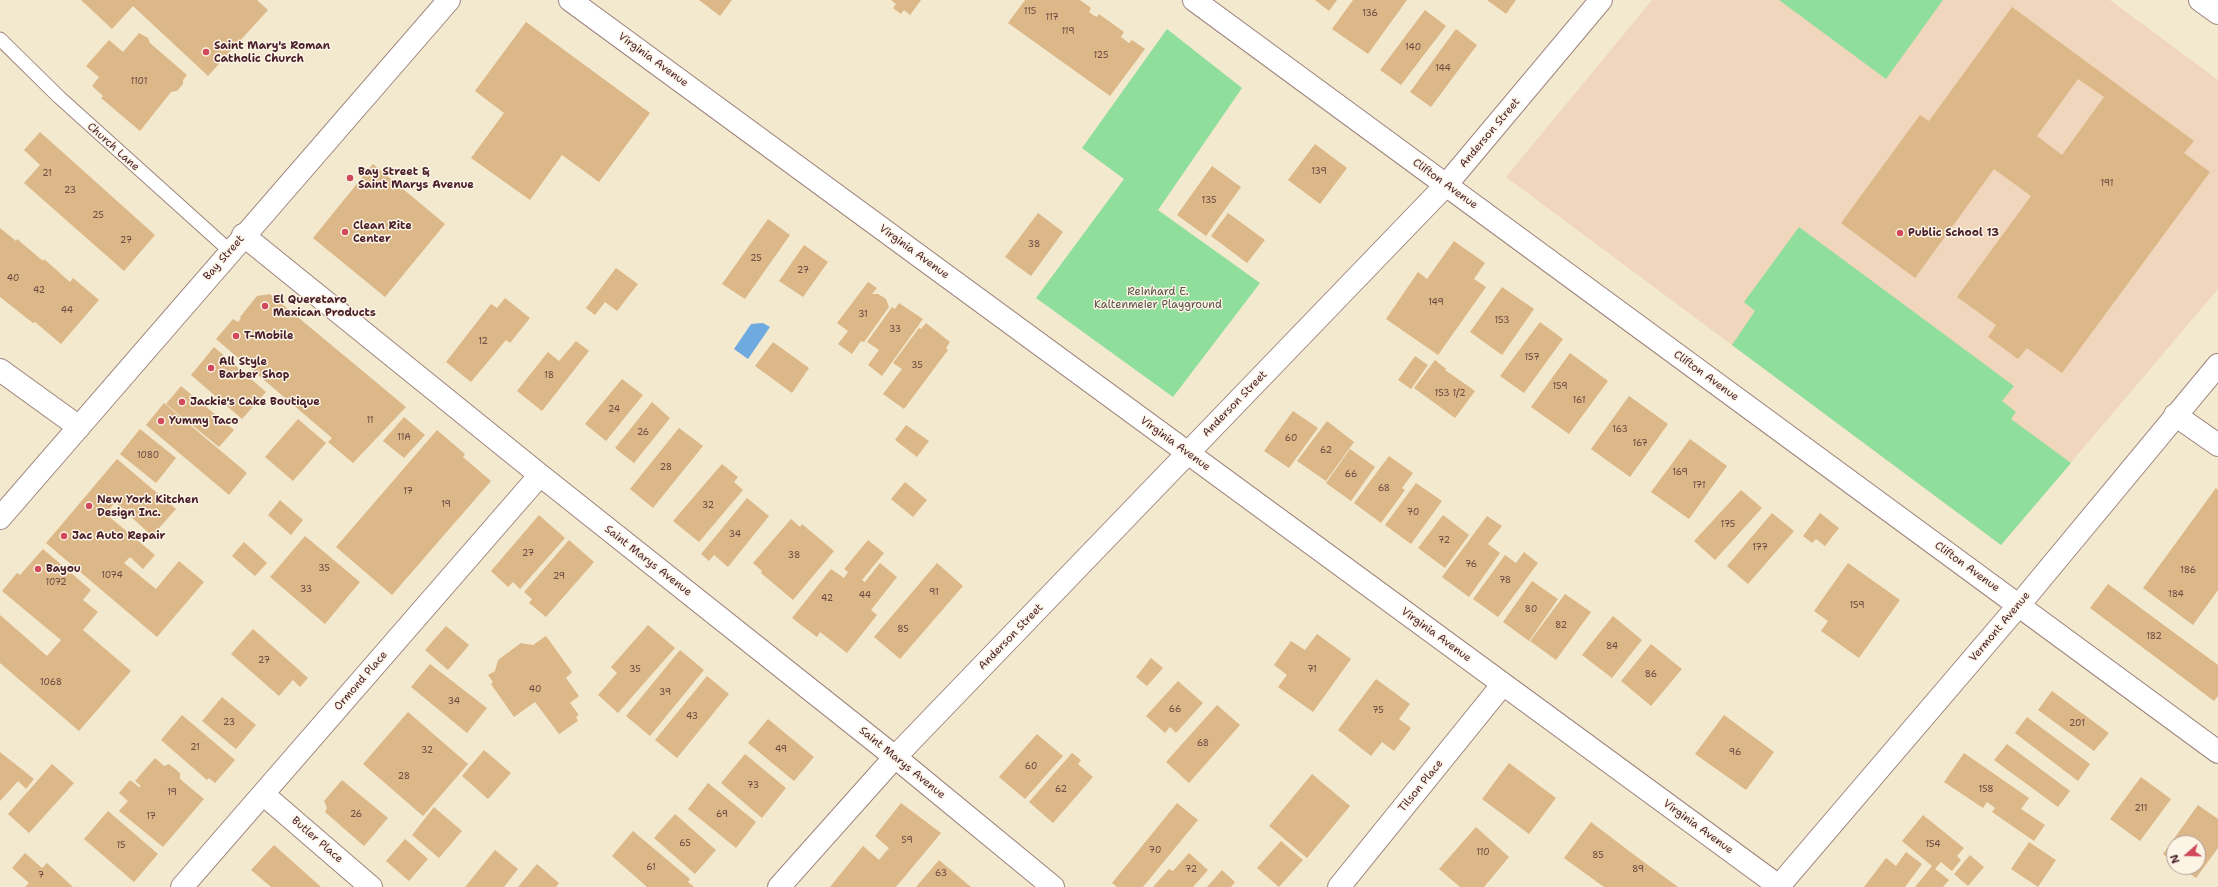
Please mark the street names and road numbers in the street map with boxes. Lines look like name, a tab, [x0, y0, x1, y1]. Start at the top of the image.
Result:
street label: Virginia Avenue	[615, 30, 691, 90]
street label: Anderson Street	[1457, 95, 1523, 171]
street label: Church Lane	[84, 120, 142, 174]
street label: Clifton Avenue	[1410, 156, 1480, 212]
street label: Virginia Avenue	[876, 222, 952, 282]
street label: Bay Street	[201, 233, 247, 283]
street label: Clifton Avenue	[1671, 348, 1741, 404]
street label: Anderson Street	[1200, 368, 1270, 440]
street label: Virginia Avenue	[1137, 414, 1213, 474]
street label: Saint Marys Avenue	[602, 523, 694, 599]
street label: Clifton Avenue	[1932, 539, 2002, 595]
street label: Vermont Avenue	[1967, 589, 2033, 665]
street label: Anderson Street	[976, 601, 1046, 673]
street label: Virginia Avenue	[1398, 605, 1474, 665]
street label: Ormond Place	[332, 649, 390, 713]
street label: Saint Marys Avenue	[856, 724, 948, 802]
street label: Tilson Place	[1396, 757, 1446, 815]
street label: Virginia Avenue	[1660, 797, 1736, 857]
street label: Butler Place	[289, 814, 345, 866]

